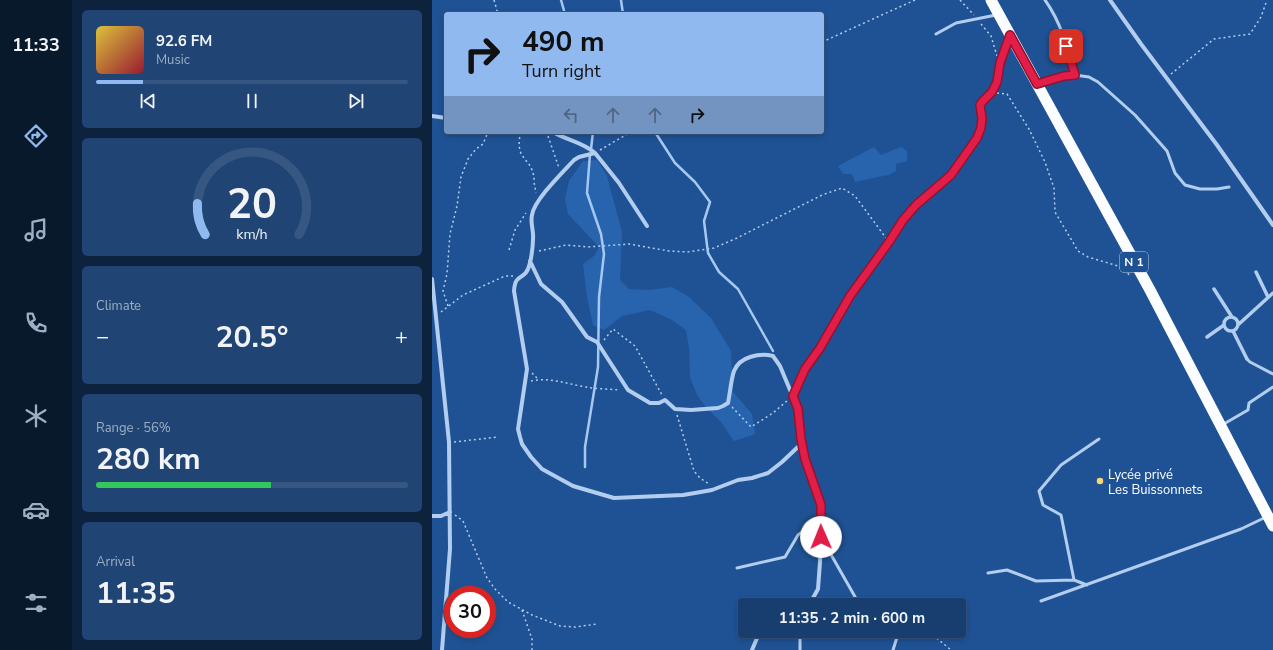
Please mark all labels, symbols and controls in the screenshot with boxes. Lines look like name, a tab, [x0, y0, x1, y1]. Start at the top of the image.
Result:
text: 490 m	[522, 23, 605, 61]
icon: right	[456, 28, 508, 80]
pin	[1049, 29, 1083, 63]
text: 92.6 FM	[156, 31, 212, 51]
text: 11:33	[12, 33, 60, 57]
icon: arrive	[1055, 35, 1077, 57]
text: Music	[156, 51, 190, 69]
text: Turn right	[522, 59, 601, 83]
icon: previous	[137, 90, 159, 112]
icon: pause	[241, 90, 263, 112]
icon: next	[345, 90, 367, 112]
icon: left	[560, 104, 582, 126]
icon: ahead	[602, 104, 624, 126]
icon: ahead	[644, 104, 666, 126]
icon: right	[686, 104, 708, 126]
icon: directions	[22, 122, 50, 150]
text: 20	[227, 176, 277, 233]
icon: music	[22, 216, 50, 244]
text: km/h	[236, 225, 268, 244]
road number: N 1	[1120, 252, 1148, 272]
text: Climate	[96, 297, 141, 315]
icon: phone	[22, 309, 50, 337]
text: 20.5°	[216, 317, 288, 358]
text: −	[96, 322, 109, 352]
text: +	[395, 322, 408, 352]
icon: climate	[22, 402, 50, 430]
text: Range · 56%	[96, 419, 171, 437]
text: 280 km	[96, 439, 201, 480]
place label: Lycée privé Les Buissonnets	[1108, 466, 1203, 499]
marker: Lycée privé Les Buissonnets	[1095, 476, 1105, 486]
icon: car	[22, 496, 50, 524]
position arrow	[800, 516, 842, 558]
text: Arrival	[96, 553, 135, 571]
text: 11:35	[96, 573, 175, 614]
speed limit sign: 30	[444, 586, 496, 638]
icon: filters	[22, 589, 50, 617]
text: 11:35 · 2 min · 600 m	[779, 608, 925, 628]

